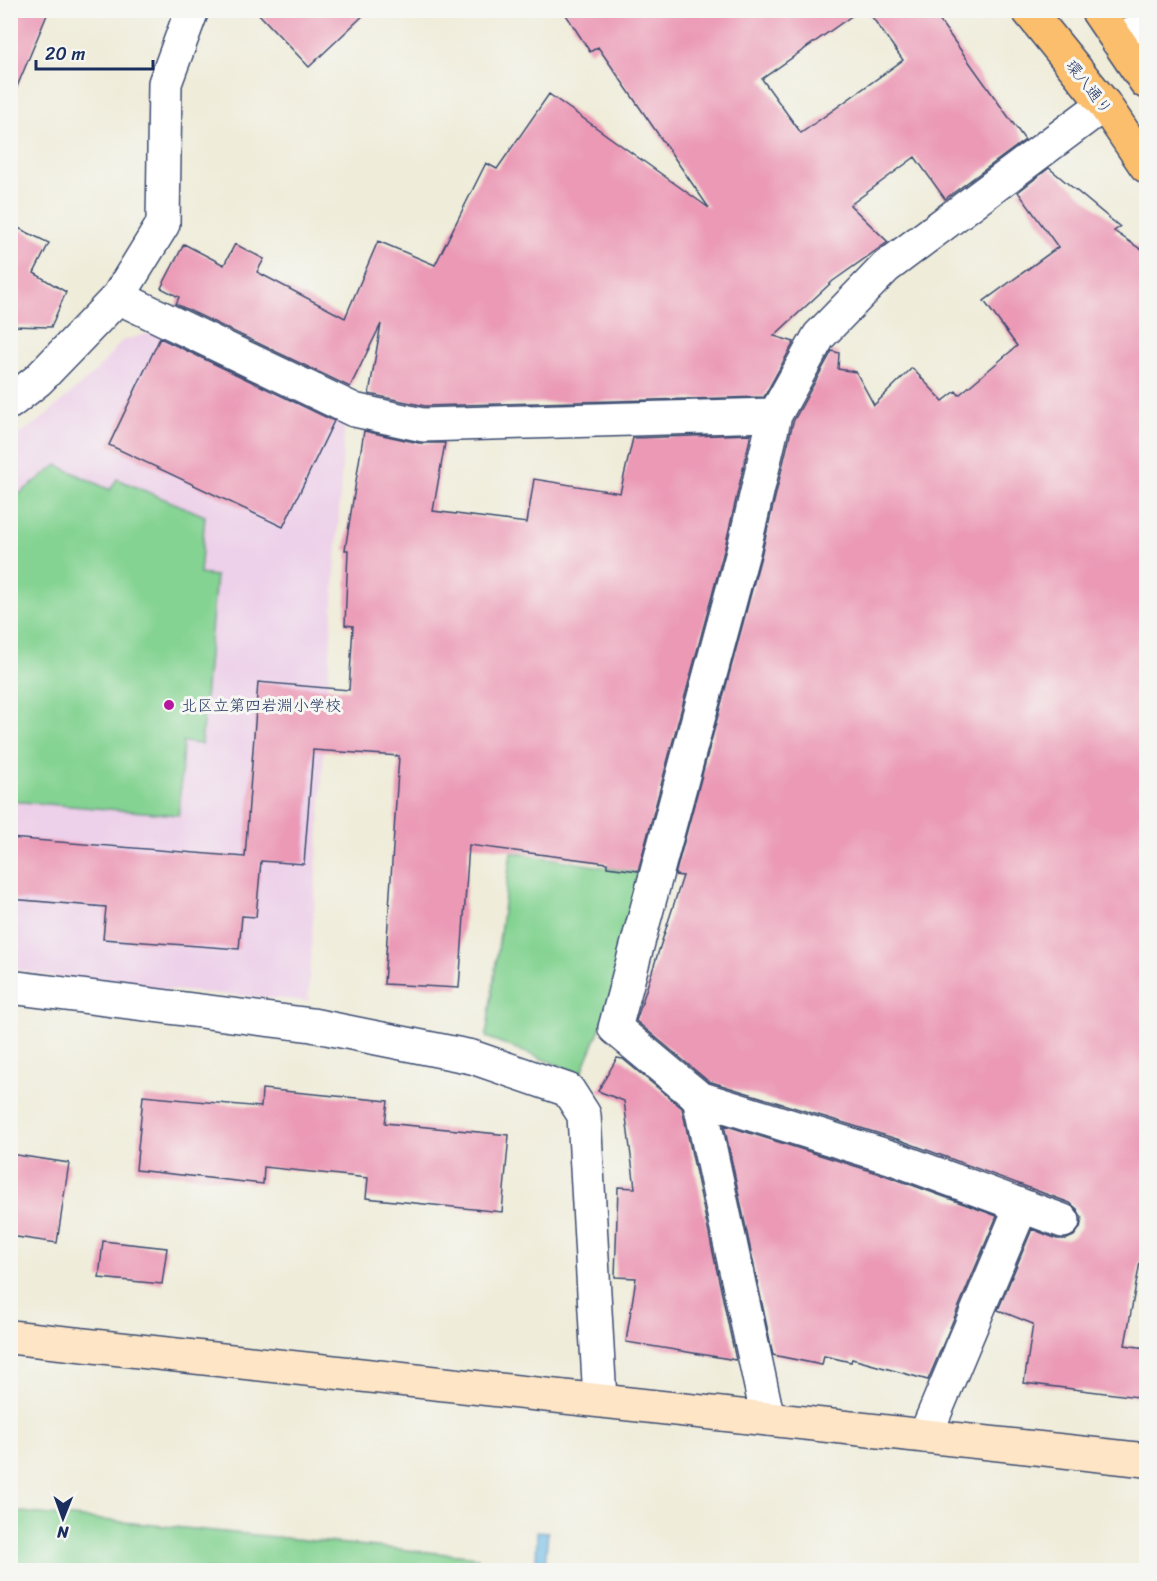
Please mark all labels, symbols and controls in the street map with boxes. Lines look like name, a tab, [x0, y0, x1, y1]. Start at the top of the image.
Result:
scale bar	[36, 33, 153, 71]
text: 20 m	[45, 38, 85, 70]
street label: 環八通り	[1058, 53, 1120, 121]
place label: 北区立第四岩淵小学校	[181, 691, 341, 720]
marker: 北区立第四岩淵小学校	[162, 698, 176, 712]
north arrow	[33, 1488, 93, 1548]
text: N	[56, 1518, 70, 1547]

